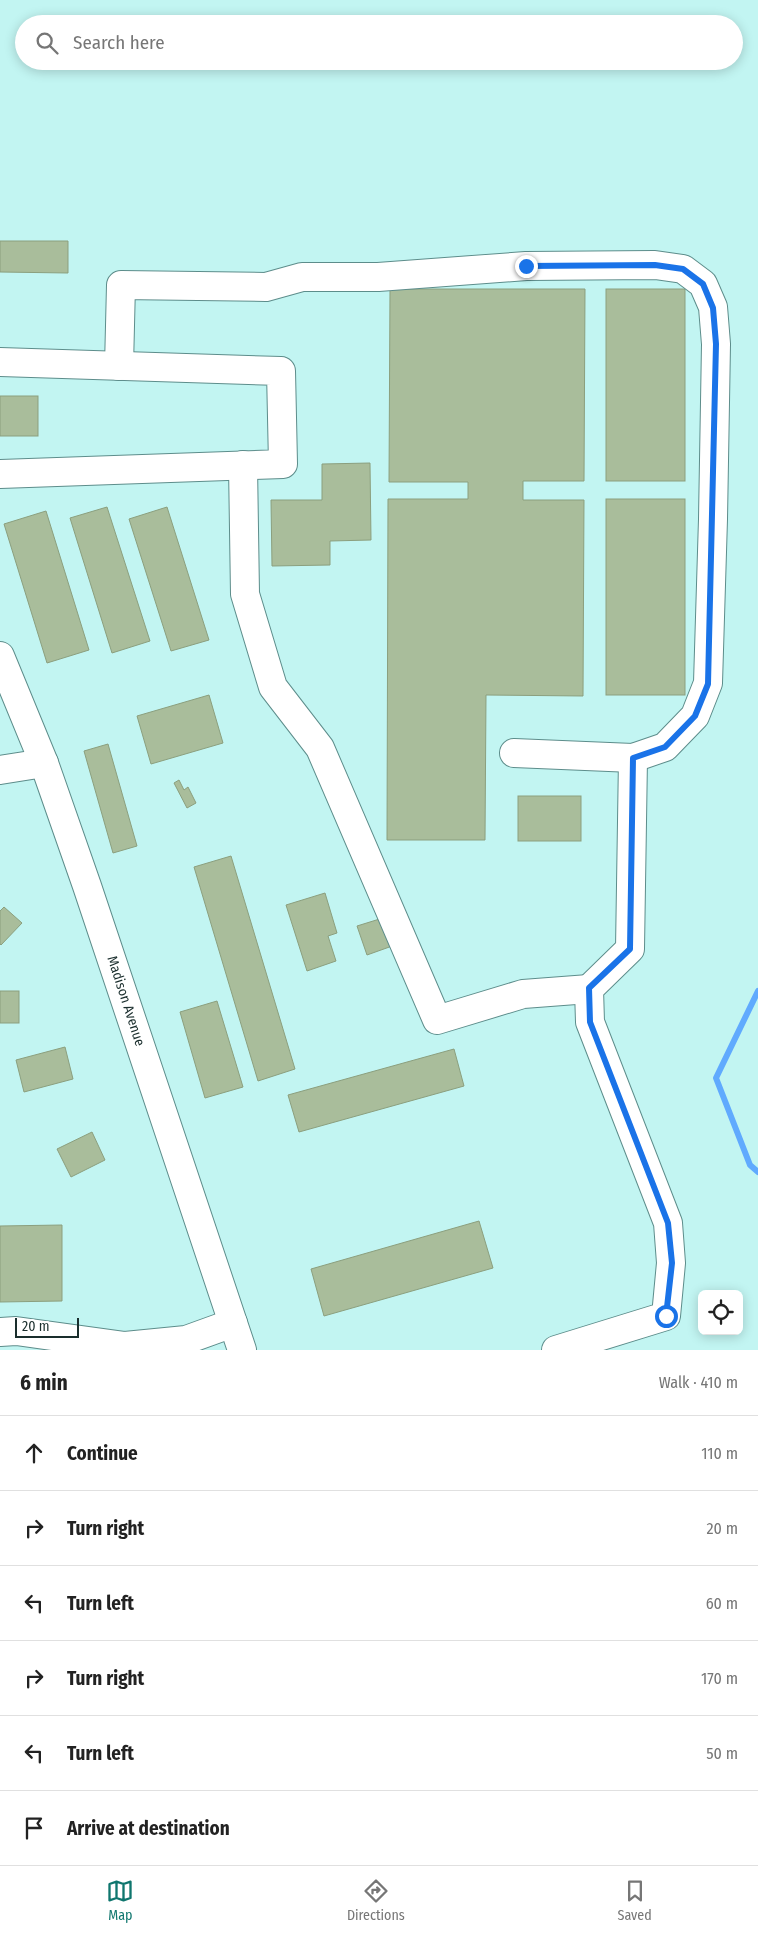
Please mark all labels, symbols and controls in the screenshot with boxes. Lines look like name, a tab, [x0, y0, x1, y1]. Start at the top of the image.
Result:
search box	[15, 15, 743, 70]
icon: search	[33, 29, 61, 57]
text: Search here	[73, 31, 165, 54]
route end	[515, 255, 538, 278]
street label: Madison Avenue	[103, 954, 149, 1048]
map controls	[698, 1290, 743, 1335]
button: locate	[698, 1290, 743, 1335]
route start	[655, 1305, 678, 1328]
scale bar	[15, 1315, 79, 1338]
text: 20 m	[22, 1318, 50, 1335]
text: 6 min	[20, 1370, 68, 1396]
text: Walk · 410 m	[659, 1373, 738, 1392]
icon: ahead	[20, 1439, 48, 1467]
text: Continue	[67, 1442, 138, 1465]
text: 110 m	[701, 1444, 738, 1463]
icon: right	[20, 1514, 48, 1542]
text: Turn right	[67, 1517, 144, 1540]
text: 20 m	[707, 1519, 738, 1538]
icon: left	[20, 1589, 48, 1617]
text: Turn left	[67, 1592, 134, 1615]
text: 60 m	[706, 1594, 738, 1613]
icon: right	[20, 1664, 48, 1692]
text: Turn right	[67, 1667, 144, 1690]
text: 170 m	[701, 1669, 738, 1688]
icon: left	[20, 1739, 48, 1767]
text: Turn left	[67, 1742, 134, 1765]
text: 50 m	[706, 1744, 738, 1763]
icon: arrive	[20, 1814, 48, 1842]
text: Arrive at destination	[67, 1817, 230, 1840]
tab: Map	[106, 1877, 134, 1924]
tab: Directions	[347, 1877, 405, 1924]
tab: Saved	[617, 1877, 652, 1924]

